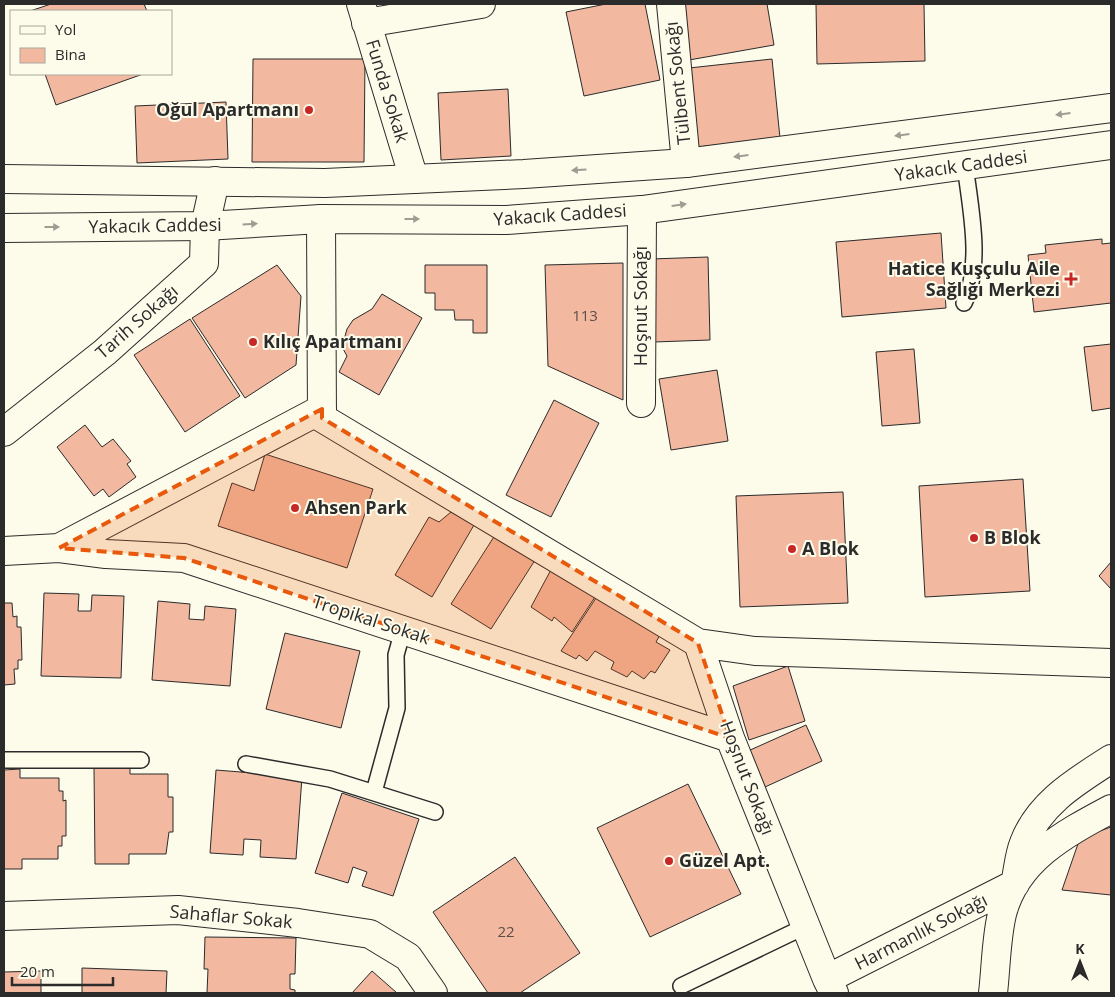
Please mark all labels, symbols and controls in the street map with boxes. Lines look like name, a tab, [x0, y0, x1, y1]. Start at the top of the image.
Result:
legend	[10, 10, 172, 75]
text: Yol	[55, 19, 76, 39]
street label: Tülbent Sokağı	[659, 21, 695, 146]
street label: Funda Sokak	[361, 36, 415, 146]
text: Bina	[55, 44, 86, 64]
place label: Oğul Apartmanı	[156, 97, 299, 121]
marker: Oğul Apartmanı	[303, 104, 315, 116]
one-way arrow	[1055, 110, 1071, 118]
one-way arrow	[893, 131, 909, 139]
street label: Yakacık Caddesi	[893, 144, 1029, 186]
one-way arrow	[732, 152, 748, 160]
one-way arrow	[570, 167, 586, 175]
street label: Yakacık Caddesi	[493, 197, 627, 231]
one-way arrow	[671, 200, 687, 208]
street label: Yakacık Caddesi	[88, 212, 222, 238]
one-way arrow	[405, 215, 421, 223]
one-way arrow	[242, 219, 258, 227]
one-way arrow	[45, 223, 61, 231]
street label: Hoşnut Sokağı	[628, 246, 652, 366]
place label: Hatice Kuşçulu Aile Sağlığı Merkezi	[888, 256, 1060, 301]
marker: Hatice Kuşçulu Aile Sağlığı Merkezi	[1064, 272, 1078, 286]
street label: Tarih Sokağı	[90, 279, 183, 364]
house number: 113	[572, 305, 598, 325]
place label: Kılıç Apartmanı	[263, 329, 402, 353]
marker: Kılıç Apartmanı	[247, 336, 259, 348]
place label: Ahsen Park	[305, 495, 408, 519]
marker: Ahsen Park	[289, 502, 301, 514]
place label: B Blok	[984, 525, 1042, 549]
marker: B Blok	[968, 532, 980, 544]
place label: A Blok	[802, 536, 860, 560]
marker: A Blok	[786, 543, 798, 555]
street label: Tropikal Sokak	[310, 589, 434, 649]
street label: Hoşnut Sokağı	[715, 717, 781, 838]
place label: Güzel Apt.	[679, 848, 770, 872]
marker: Güzel Apt.	[663, 855, 675, 867]
street label: Harmanlık Sokağı	[850, 887, 991, 975]
street label: Sahaflar Sokak	[169, 899, 294, 933]
house number: 22	[497, 921, 515, 941]
north arrow	[1055, 937, 1105, 987]
text: K	[1075, 939, 1085, 958]
scale bar	[12, 954, 114, 986]
text: 20 m	[20, 961, 55, 981]

